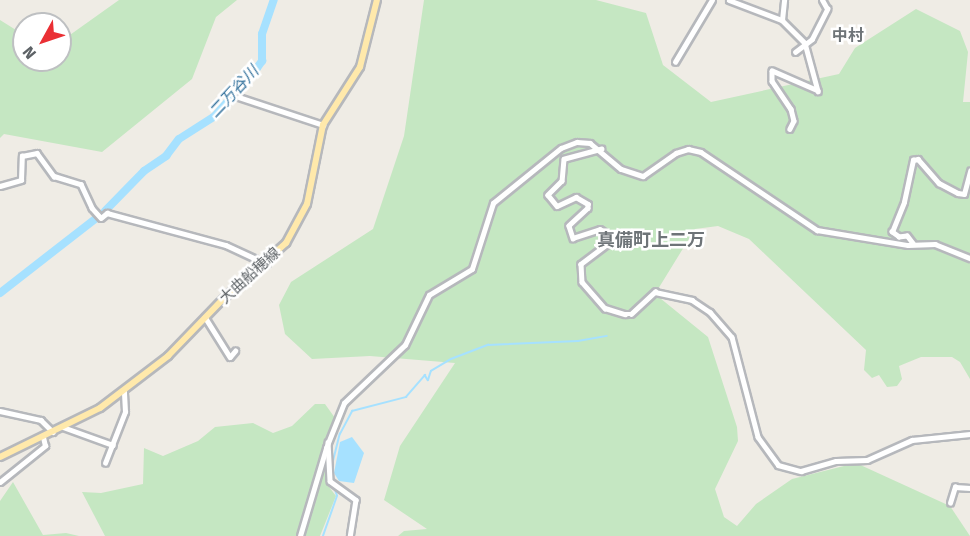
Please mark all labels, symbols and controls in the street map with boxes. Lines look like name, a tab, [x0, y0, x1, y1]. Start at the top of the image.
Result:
north arrow	[12, 12, 72, 72]
district label: 中村	[832, 26, 864, 46]
text: N	[19, 42, 40, 63]
water label: 二万谷川	[205, 62, 263, 122]
district label: 真備町上二万	[597, 229, 705, 251]
street label: 大曲船穂線	[216, 244, 284, 308]

